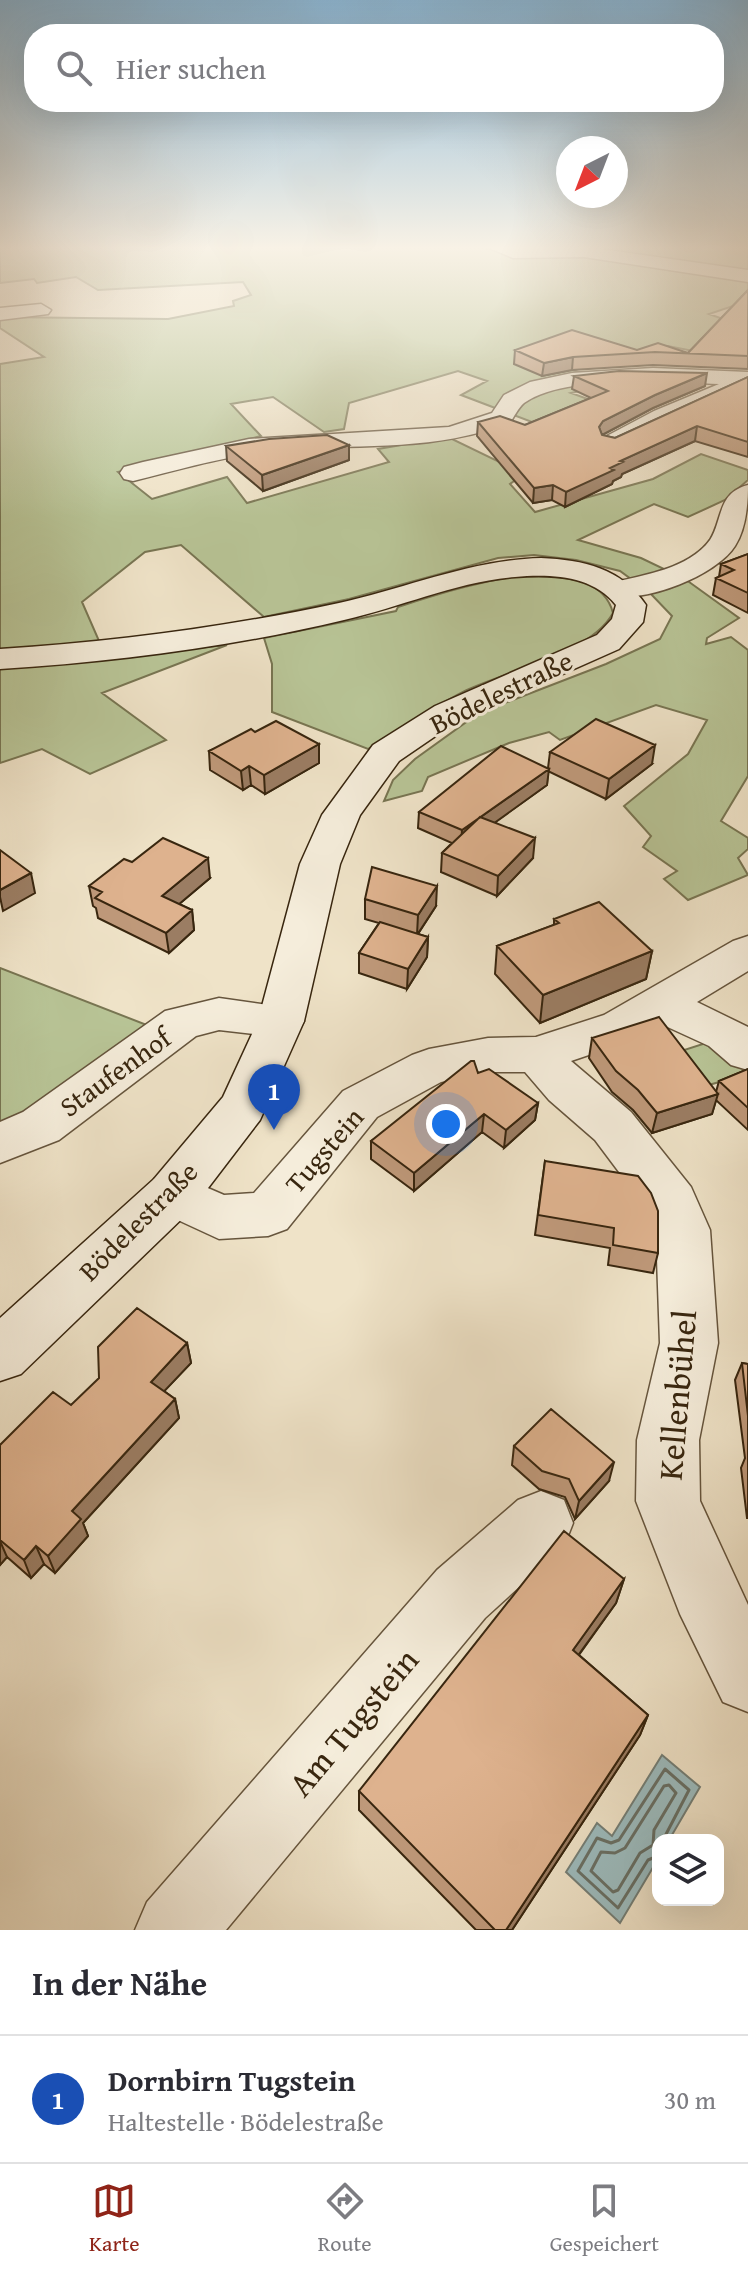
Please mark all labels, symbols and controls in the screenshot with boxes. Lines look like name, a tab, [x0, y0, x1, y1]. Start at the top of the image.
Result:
search box	[24, 24, 724, 112]
icon: search	[52, 46, 96, 90]
text: Hier suchen	[116, 46, 266, 90]
north arrow	[556, 136, 628, 208]
street label: Bödelestraße	[422, 639, 579, 744]
street label: Staufenhof	[51, 1015, 181, 1126]
pin: 1	[248, 1064, 300, 1130]
street label: Tugstein	[275, 1097, 373, 1202]
your location	[426, 1104, 466, 1144]
street label: Bödelestraße	[69, 1152, 207, 1290]
street label: Kellenbühel	[645, 1308, 708, 1482]
street label: Am Tugstein	[276, 1637, 429, 1807]
map controls	[652, 1834, 724, 1906]
button: layers	[652, 1834, 724, 1906]
text: In der Nähe	[32, 1958, 207, 2007]
text: Dornbirn Tugstein	[108, 2058, 356, 2102]
text: 1	[51, 2080, 65, 2119]
text: 30 m	[664, 2080, 716, 2119]
text: Haltestelle · Bödelestraße	[108, 2102, 384, 2141]
tab: Karte	[89, 2179, 140, 2259]
tab: Route	[318, 2179, 372, 2259]
tab: Gespeichert	[550, 2179, 659, 2259]

